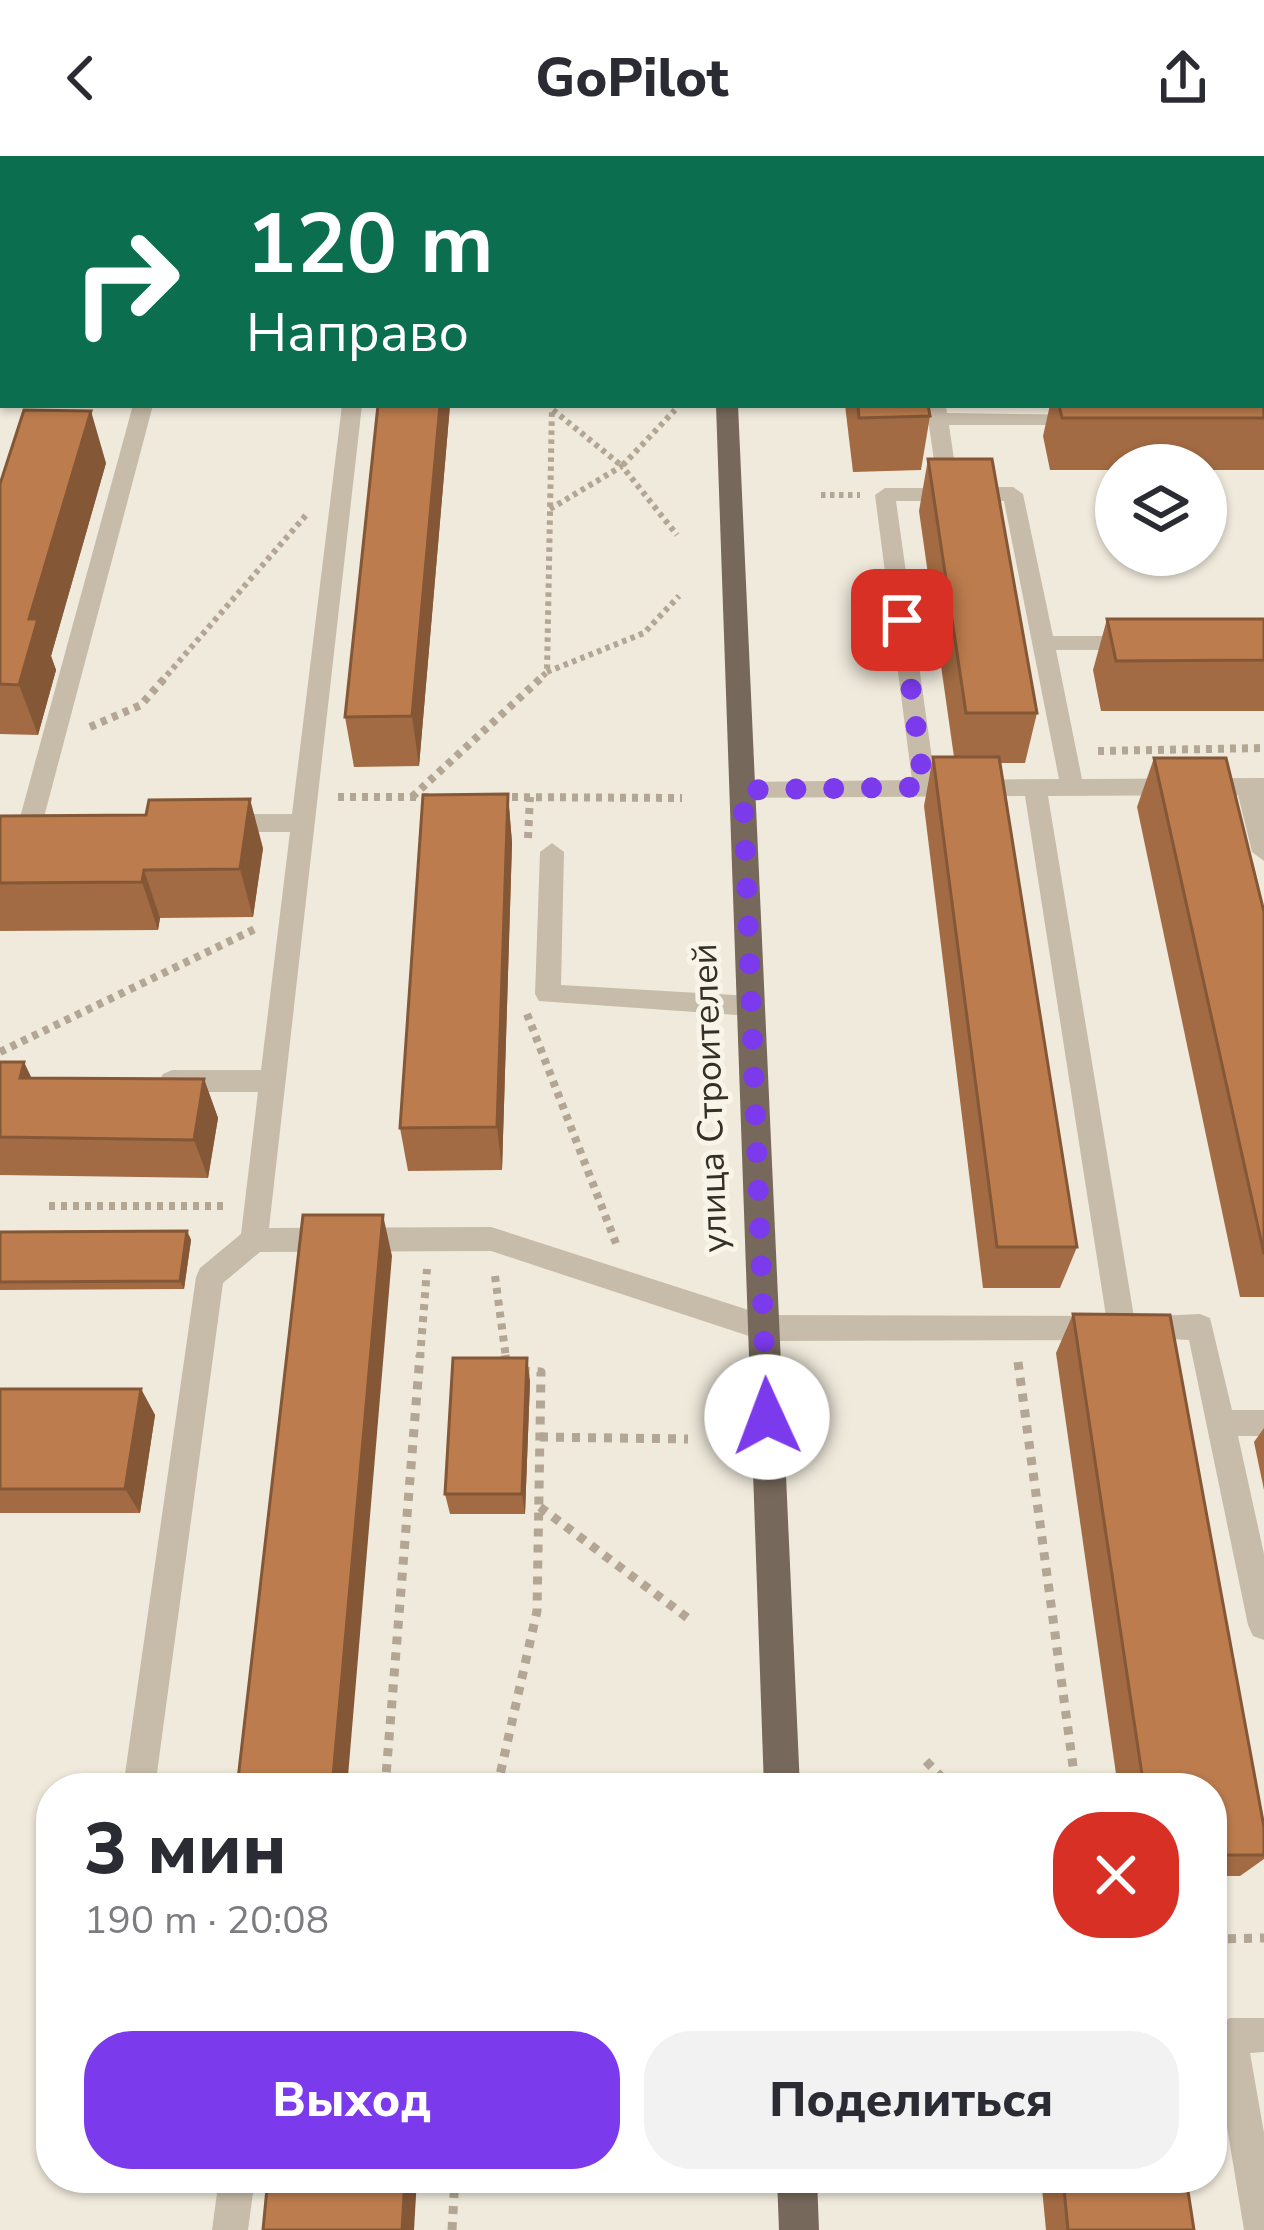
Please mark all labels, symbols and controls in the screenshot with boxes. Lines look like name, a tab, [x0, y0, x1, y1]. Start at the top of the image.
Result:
text: GoPilot	[535, 41, 729, 115]
icon: back	[48, 45, 114, 111]
icon: share	[1150, 45, 1216, 111]
text: 120 m	[246, 187, 494, 302]
icon: right	[48, 204, 204, 360]
text: Направо	[246, 296, 469, 370]
map controls	[1095, 444, 1227, 576]
button: layers	[1095, 444, 1227, 576]
pin	[851, 569, 953, 671]
icon: arrive	[869, 587, 935, 653]
street label: улица Строителей	[680, 943, 740, 1253]
position arrow	[704, 1354, 830, 1480]
text: 3 мин	[84, 1800, 287, 1898]
button: close	[1053, 1812, 1179, 1938]
text: 190 m · 20:08	[84, 1894, 329, 1947]
button: Выход	[84, 2031, 620, 2169]
button: Поделиться	[644, 2031, 1179, 2169]

